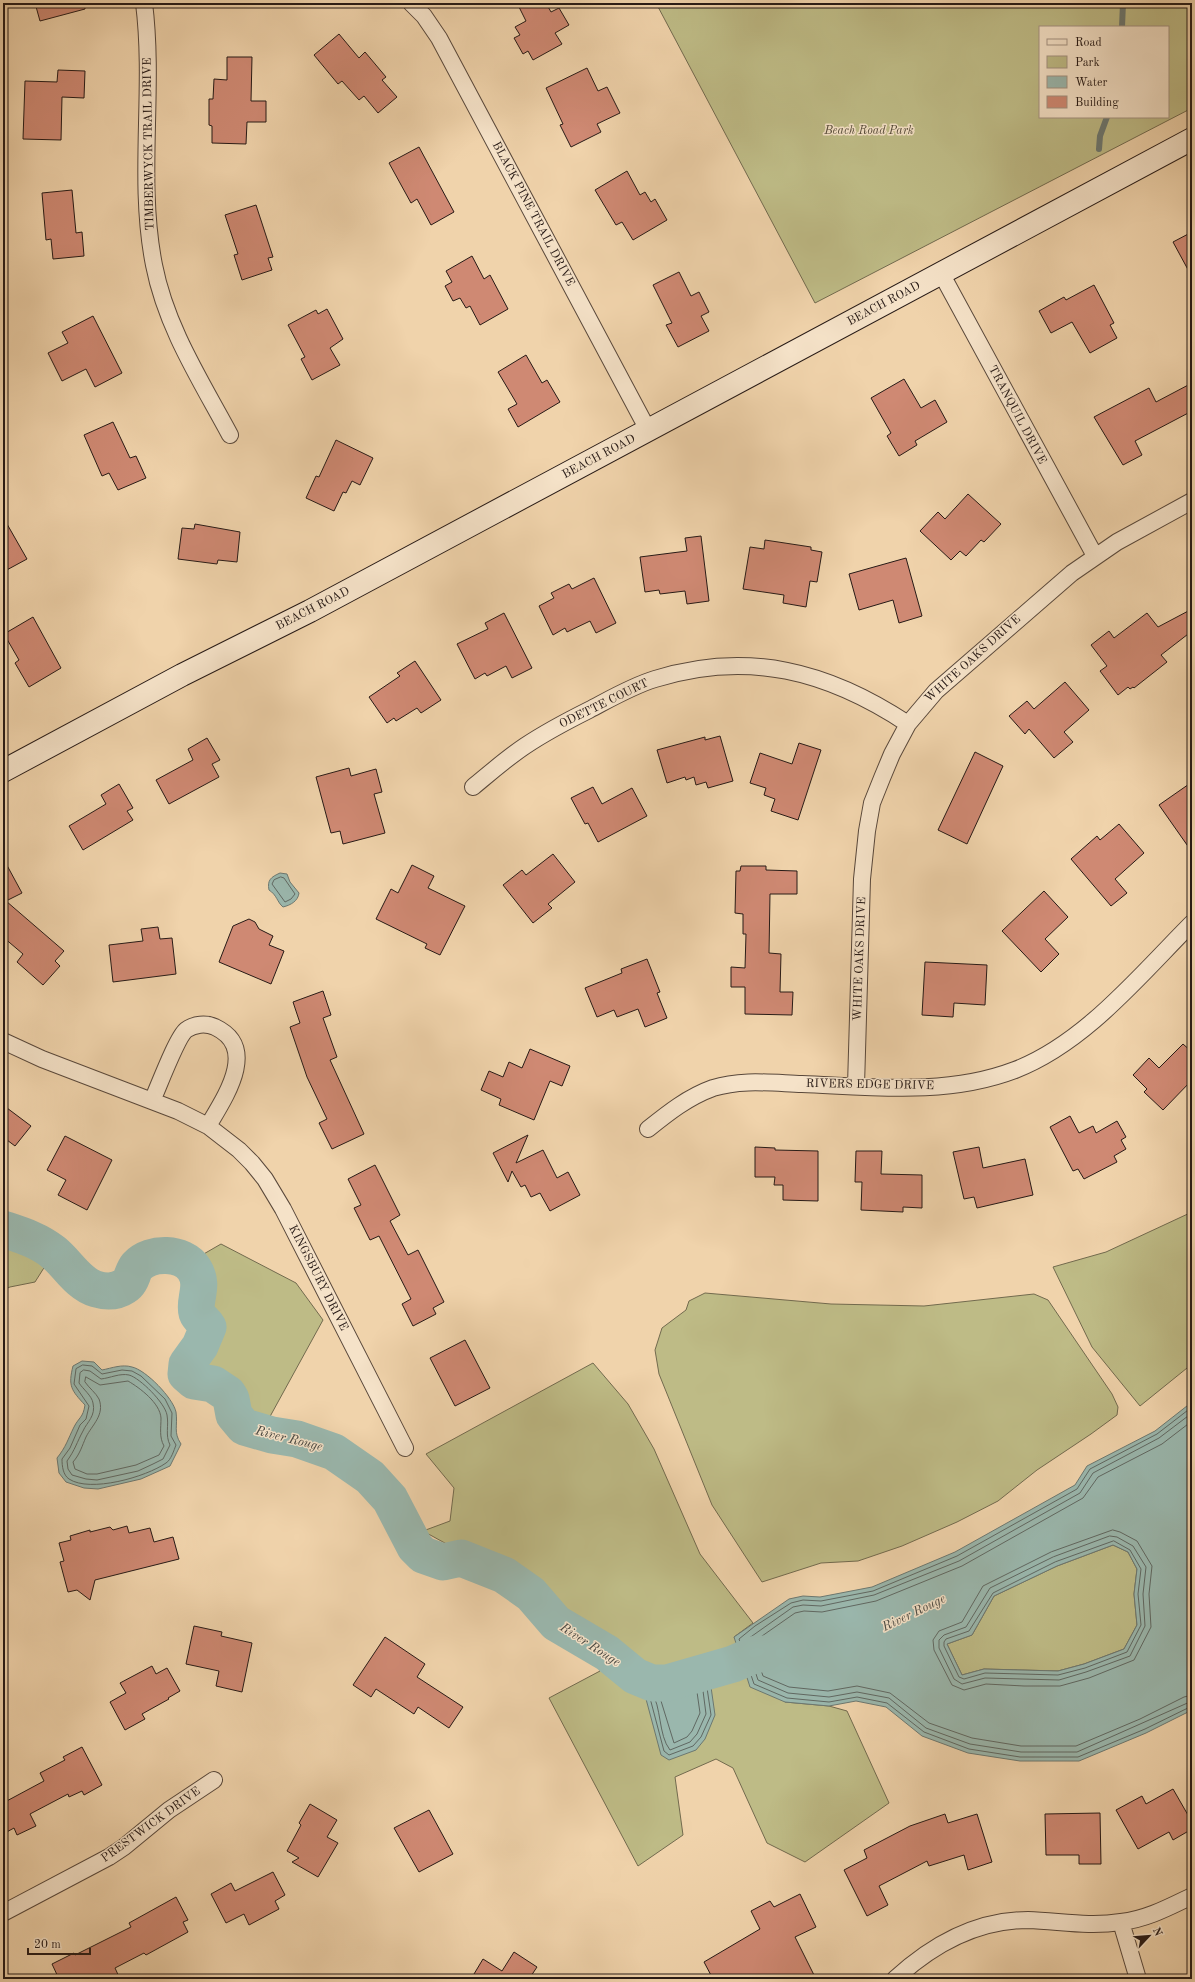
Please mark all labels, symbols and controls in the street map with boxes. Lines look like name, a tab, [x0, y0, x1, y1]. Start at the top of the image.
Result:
legend	[1039, 26, 1169, 118]
text: Road	[1075, 37, 1102, 49]
street label: TIMBERWYCK TRAIL DRIVE	[141, 57, 157, 231]
text: Park	[1075, 57, 1100, 69]
text: Water	[1075, 77, 1108, 89]
text: Building	[1075, 97, 1119, 109]
park label: Beach Road Park	[823, 125, 914, 137]
street label: BLACK PINE TRAIL DRIVE	[490, 140, 576, 288]
street label: BEACH ROAD	[846, 280, 922, 328]
street label: TRANQUIL DRIVE	[986, 364, 1048, 466]
street label: BEACH ROAD	[561, 433, 637, 481]
street label: BEACH ROAD	[274, 585, 352, 633]
street label: WHITE OAKS DRIVE	[923, 613, 1023, 705]
street label: ODETTE COURT	[558, 677, 650, 731]
street label: WHITE OAKS DRIVE	[852, 897, 868, 1021]
street label: RIVERS EDGE DRIVE	[806, 1078, 934, 1092]
street label: KINGSBURY DRIVE	[286, 1223, 350, 1333]
water label: River Rouge	[253, 1424, 324, 1454]
water label: River Rouge	[879, 1592, 948, 1634]
water label: River Rouge	[557, 1620, 622, 1669]
street label: PRESTWICK DRIVE	[99, 1785, 203, 1865]
north arrow	[1129, 1916, 1169, 1956]
text: N	[1150, 1926, 1164, 1939]
scale bar	[28, 1930, 90, 1956]
text: 20 m	[34, 1939, 61, 1951]

